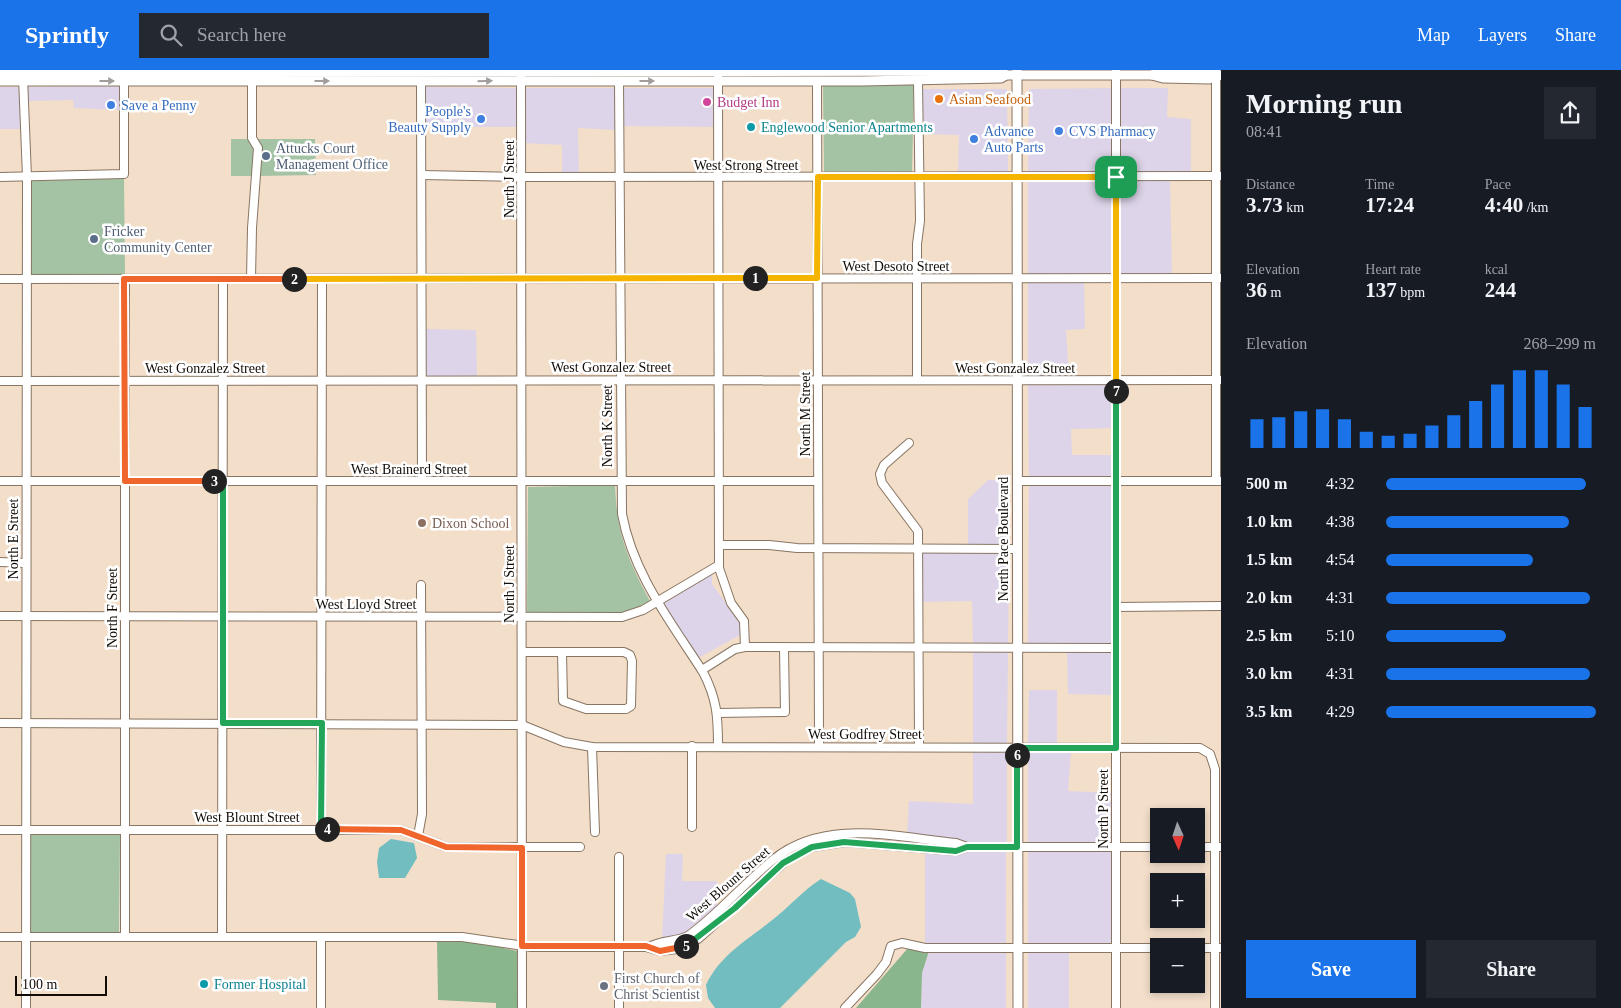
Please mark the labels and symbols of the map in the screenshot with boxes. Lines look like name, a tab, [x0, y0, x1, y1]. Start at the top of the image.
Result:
one-way arrow	[99, 77, 115, 85]
one-way arrow	[314, 77, 330, 85]
one-way arrow	[477, 77, 493, 85]
one-way arrow	[639, 77, 655, 85]
place label: Asian Seafood	[949, 92, 1031, 107]
marker: Asian Seafood	[933, 93, 945, 105]
place label: Budget Inn	[717, 95, 780, 110]
marker: Budget Inn	[701, 96, 713, 108]
place label: Save a Penny	[121, 98, 196, 113]
marker: Save a Penny	[105, 99, 117, 111]
place label: People's Beauty Supply	[388, 104, 471, 135]
marker: People's Beauty Supply	[475, 113, 487, 125]
place label: Englewood Senior Apartments	[761, 120, 933, 135]
marker: Englewood Senior Apartments	[745, 121, 757, 133]
place label: Advance Auto Parts	[984, 124, 1044, 155]
place label: CVS Pharmacy	[1069, 124, 1156, 139]
marker: CVS Pharmacy	[1053, 125, 1065, 137]
marker: Advance Auto Parts	[968, 133, 980, 145]
street label: North J Street	[502, 140, 517, 218]
place label: Attucks Court Management Office	[276, 141, 388, 172]
marker: Attucks Court Management Office	[260, 150, 272, 162]
pin	[1095, 156, 1137, 198]
street label: West Strong Street	[694, 158, 798, 173]
place label: Fricker Community Center	[104, 224, 212, 255]
marker: Fricker Community Center	[88, 233, 100, 245]
street label: West Desoto Street	[843, 259, 950, 274]
pin: 2	[282, 266, 306, 292]
pin: 1	[742, 266, 768, 290]
street label: West Gonzalez Street	[551, 360, 671, 375]
street label: West Gonzalez Street	[145, 361, 265, 376]
street label: West Gonzalez Street	[955, 361, 1075, 376]
street label: North M Street	[798, 372, 813, 456]
pin: 7	[1104, 378, 1128, 404]
street label: North K Street	[600, 385, 615, 467]
street label: West Brainerd Street	[351, 462, 467, 477]
pin: 3	[202, 468, 226, 494]
street label: North Pace Boulevard	[996, 477, 1011, 601]
street label: North E Street	[6, 498, 21, 579]
place label: Dixon School	[432, 516, 510, 531]
marker: Dixon School	[416, 517, 428, 529]
street label: North J Street	[502, 545, 517, 623]
street label: North F Street	[105, 568, 120, 648]
street label: West Lloyd Street	[316, 597, 416, 612]
street label: West Godfrey Street	[808, 727, 922, 742]
pin: 6	[1004, 742, 1030, 768]
street label: North P Street	[1096, 769, 1111, 849]
north arrow	[1150, 808, 1205, 862]
street label: West Blount Street	[194, 810, 300, 825]
pin: 4	[314, 816, 340, 842]
street label: West Blount Street	[683, 844, 773, 924]
pin: 5	[674, 934, 698, 958]
place label: First Church of Christ Scientist	[614, 971, 700, 1002]
scale bar	[15, 973, 108, 996]
place label: Former Hospital	[214, 977, 306, 992]
marker: Former Hospital	[198, 978, 210, 990]
marker: First Church of Christ Scientist	[598, 980, 610, 992]

